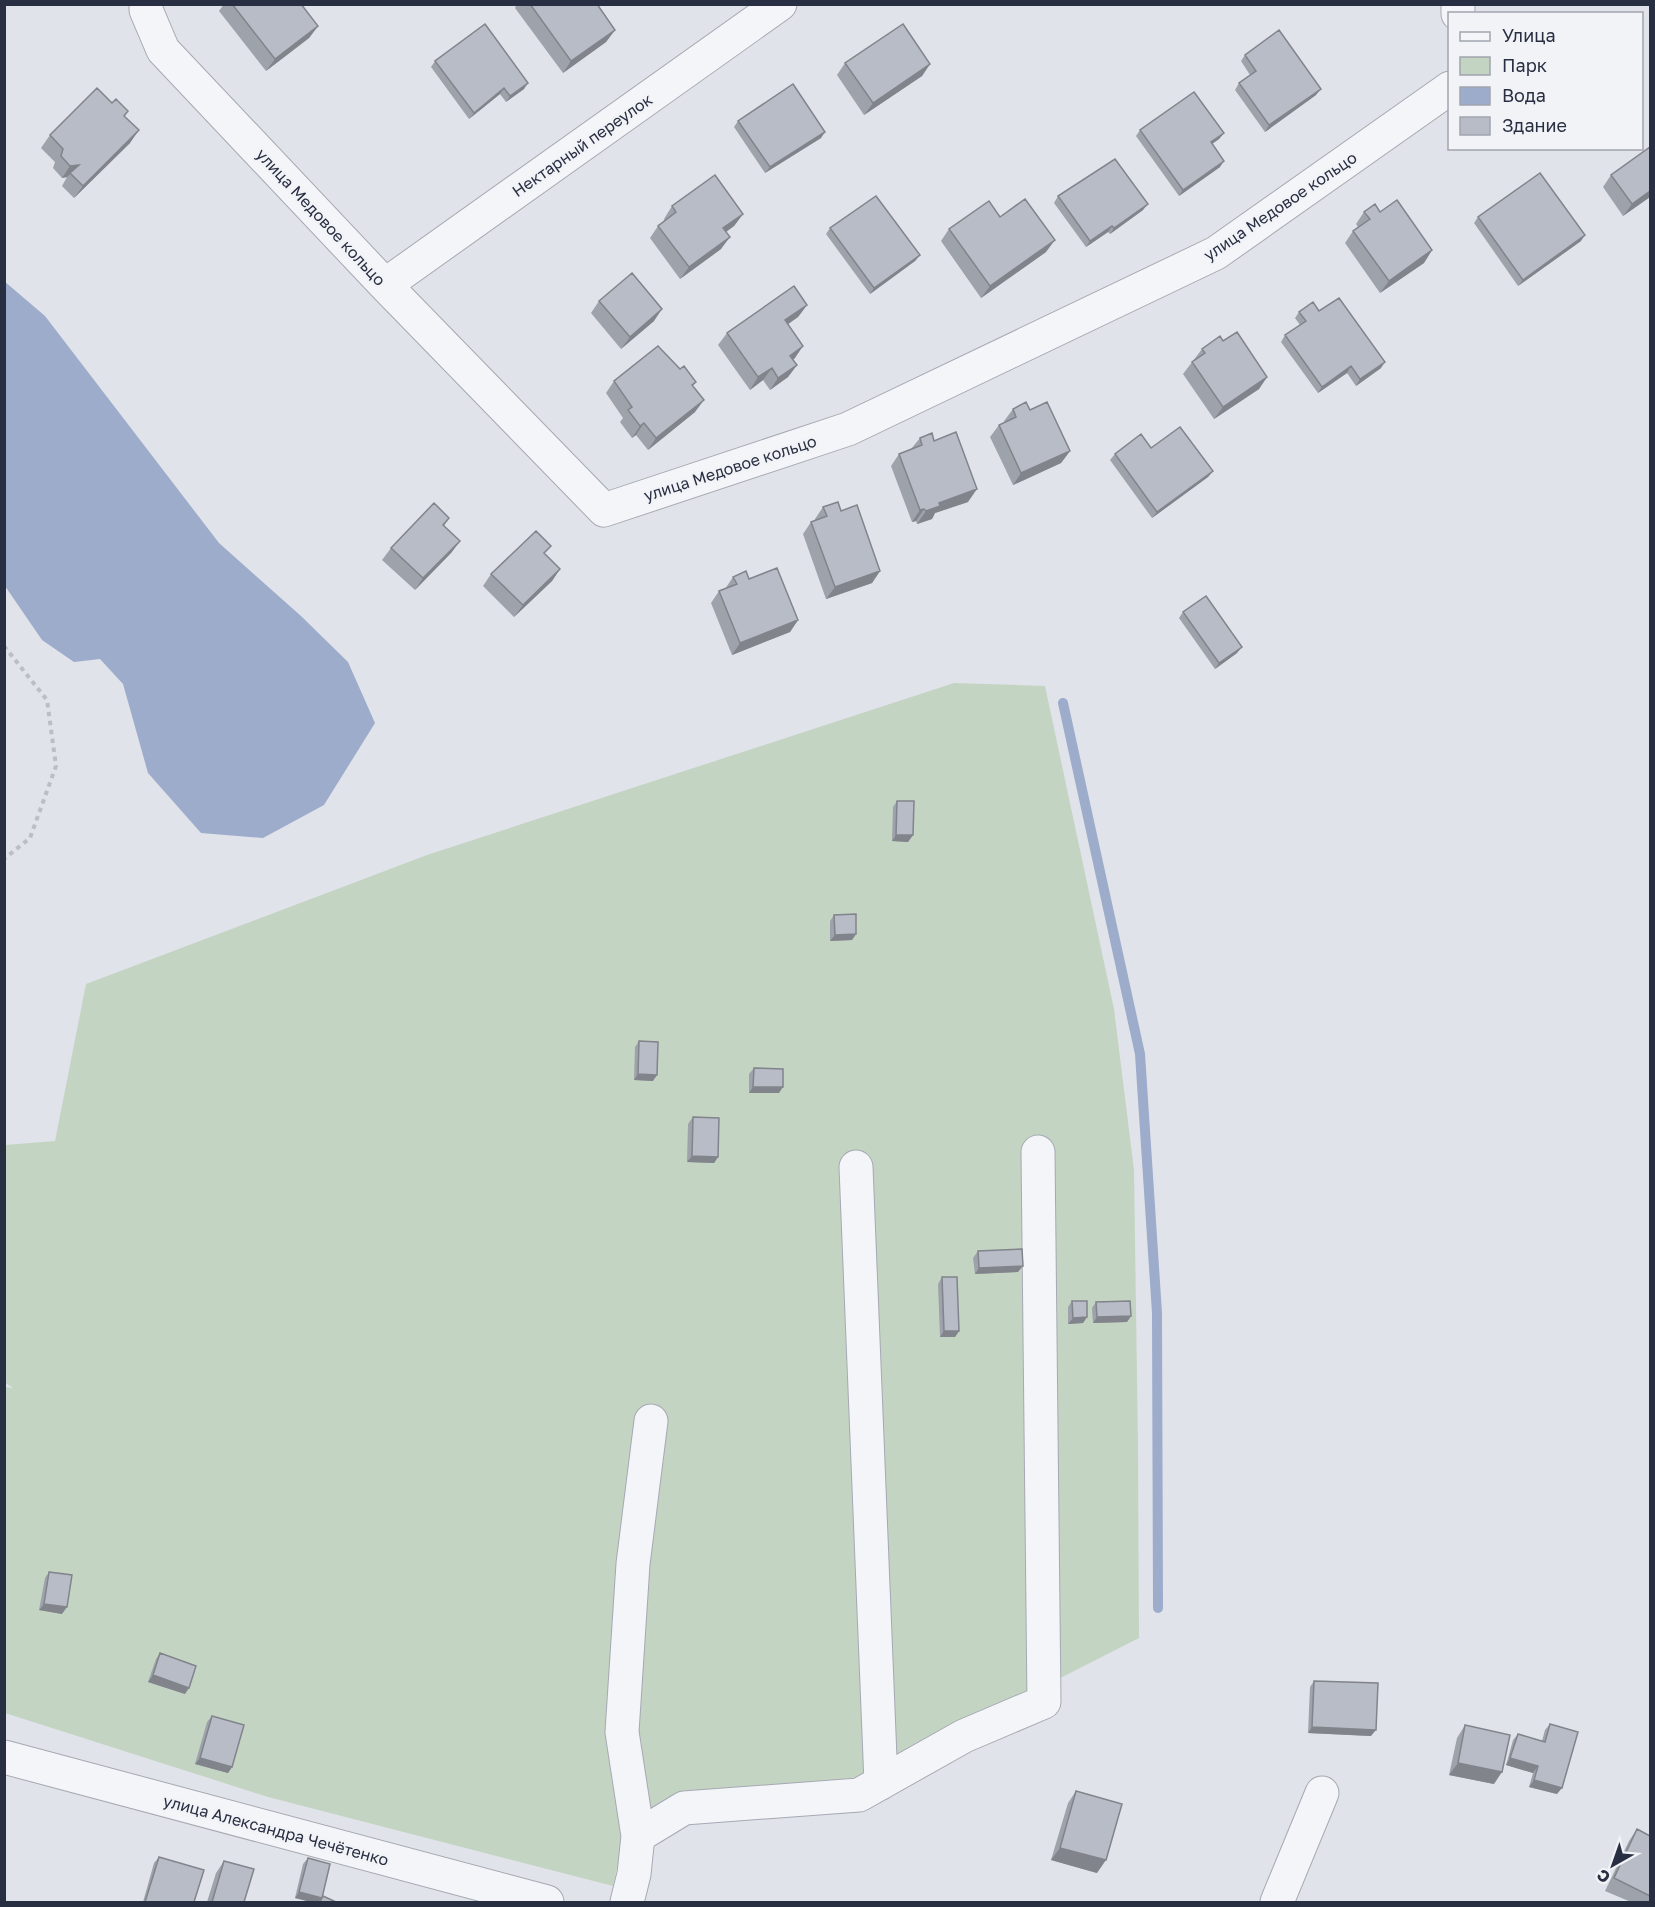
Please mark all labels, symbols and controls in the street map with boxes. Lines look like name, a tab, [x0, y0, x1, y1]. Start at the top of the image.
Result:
legend	[1448, 12, 1643, 150]
text: Улица	[1502, 24, 1556, 46]
text: Парк	[1502, 54, 1547, 76]
text: Вода	[1502, 84, 1546, 106]
street label: Нектарный переулок	[508, 89, 656, 201]
text: Здание	[1502, 114, 1567, 136]
street label: улица Медовое кольцо	[252, 144, 390, 290]
street label: улица Медовое кольцо	[1200, 147, 1360, 265]
street label: улица Медовое кольцо	[641, 431, 819, 505]
street label: улица Александра Чечётенко	[161, 1790, 391, 1870]
north arrow	[1583, 1835, 1643, 1895]
text: С	[1593, 1865, 1614, 1888]

